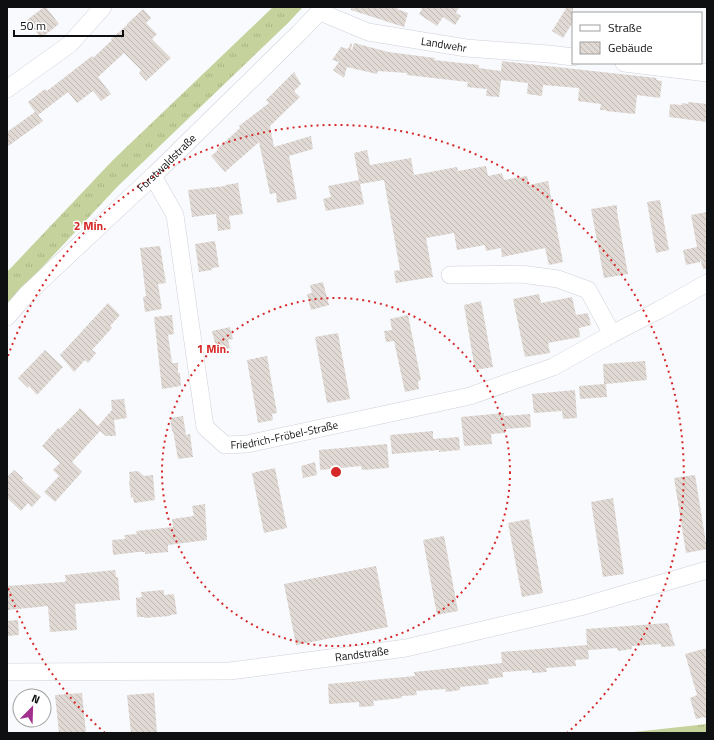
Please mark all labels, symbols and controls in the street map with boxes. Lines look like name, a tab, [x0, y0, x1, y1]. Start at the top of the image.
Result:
scale bar	[14, 12, 123, 38]
legend	[572, 12, 702, 64]
text: 50 m	[20, 16, 46, 35]
text: Straße	[608, 18, 642, 37]
street label: Landwehr	[420, 33, 468, 56]
text: Gebäude	[608, 38, 653, 57]
street label: Forstwaldstraße	[133, 130, 200, 195]
text: 2 Min.	[74, 216, 106, 235]
text: 1 Min.	[197, 339, 229, 358]
street label: Friedrich-Fröbel-Straße	[230, 417, 340, 453]
centre of rings	[329, 465, 343, 479]
street label: Randstraße	[334, 642, 390, 665]
north arrow	[12, 688, 52, 728]
text: N	[29, 690, 43, 708]

